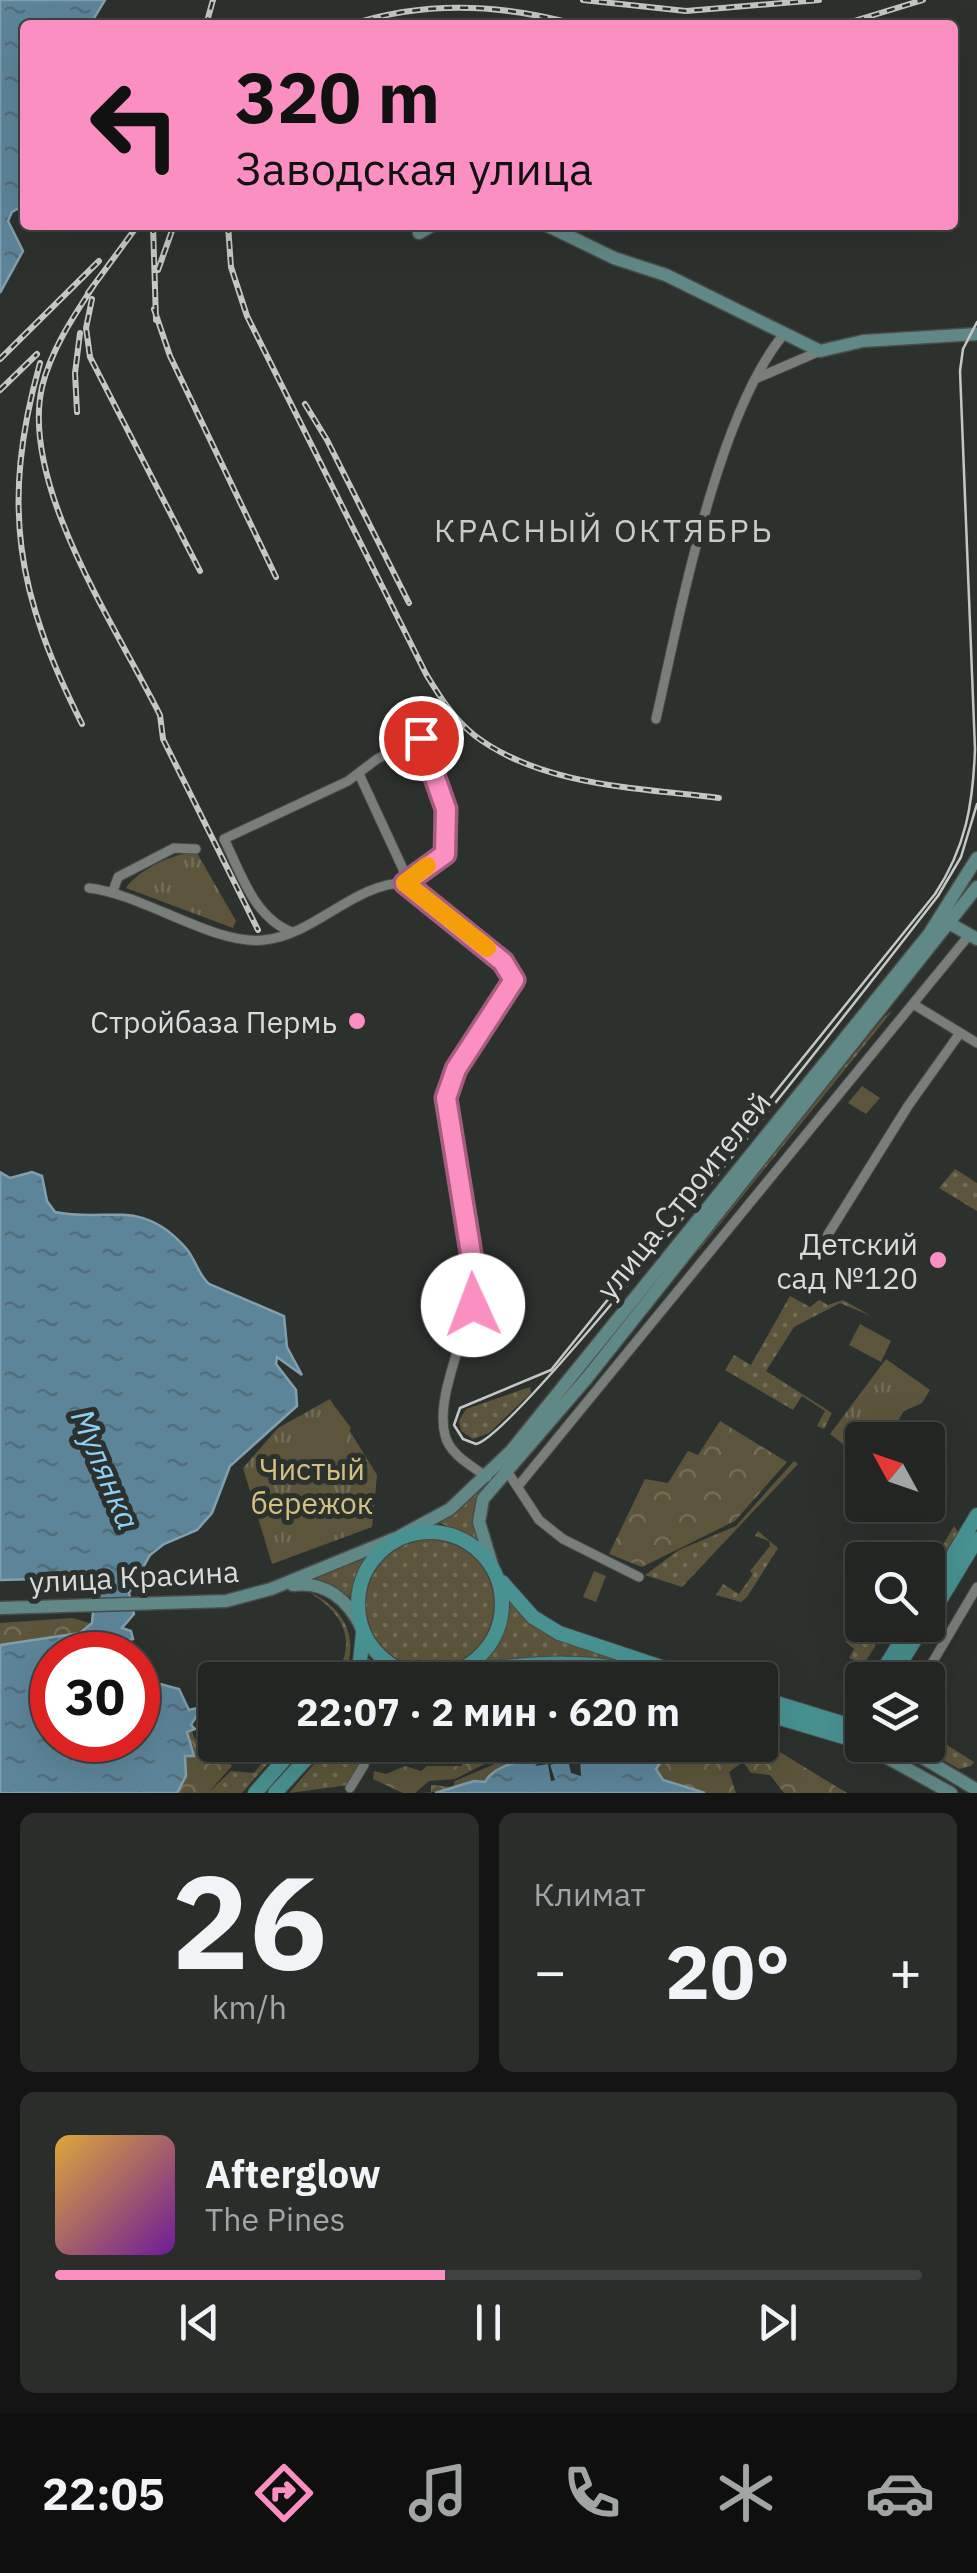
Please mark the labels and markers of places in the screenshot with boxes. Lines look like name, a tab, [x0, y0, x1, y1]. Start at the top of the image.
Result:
pin	[379, 696, 464, 781]
place label: Стройбаза Пермь	[90, 1002, 337, 1041]
marker: Стройбаза Пермь	[346, 1010, 368, 1032]
place label: Детский сад №120	[776, 1224, 918, 1297]
marker: Детский сад №120	[927, 1249, 949, 1271]

